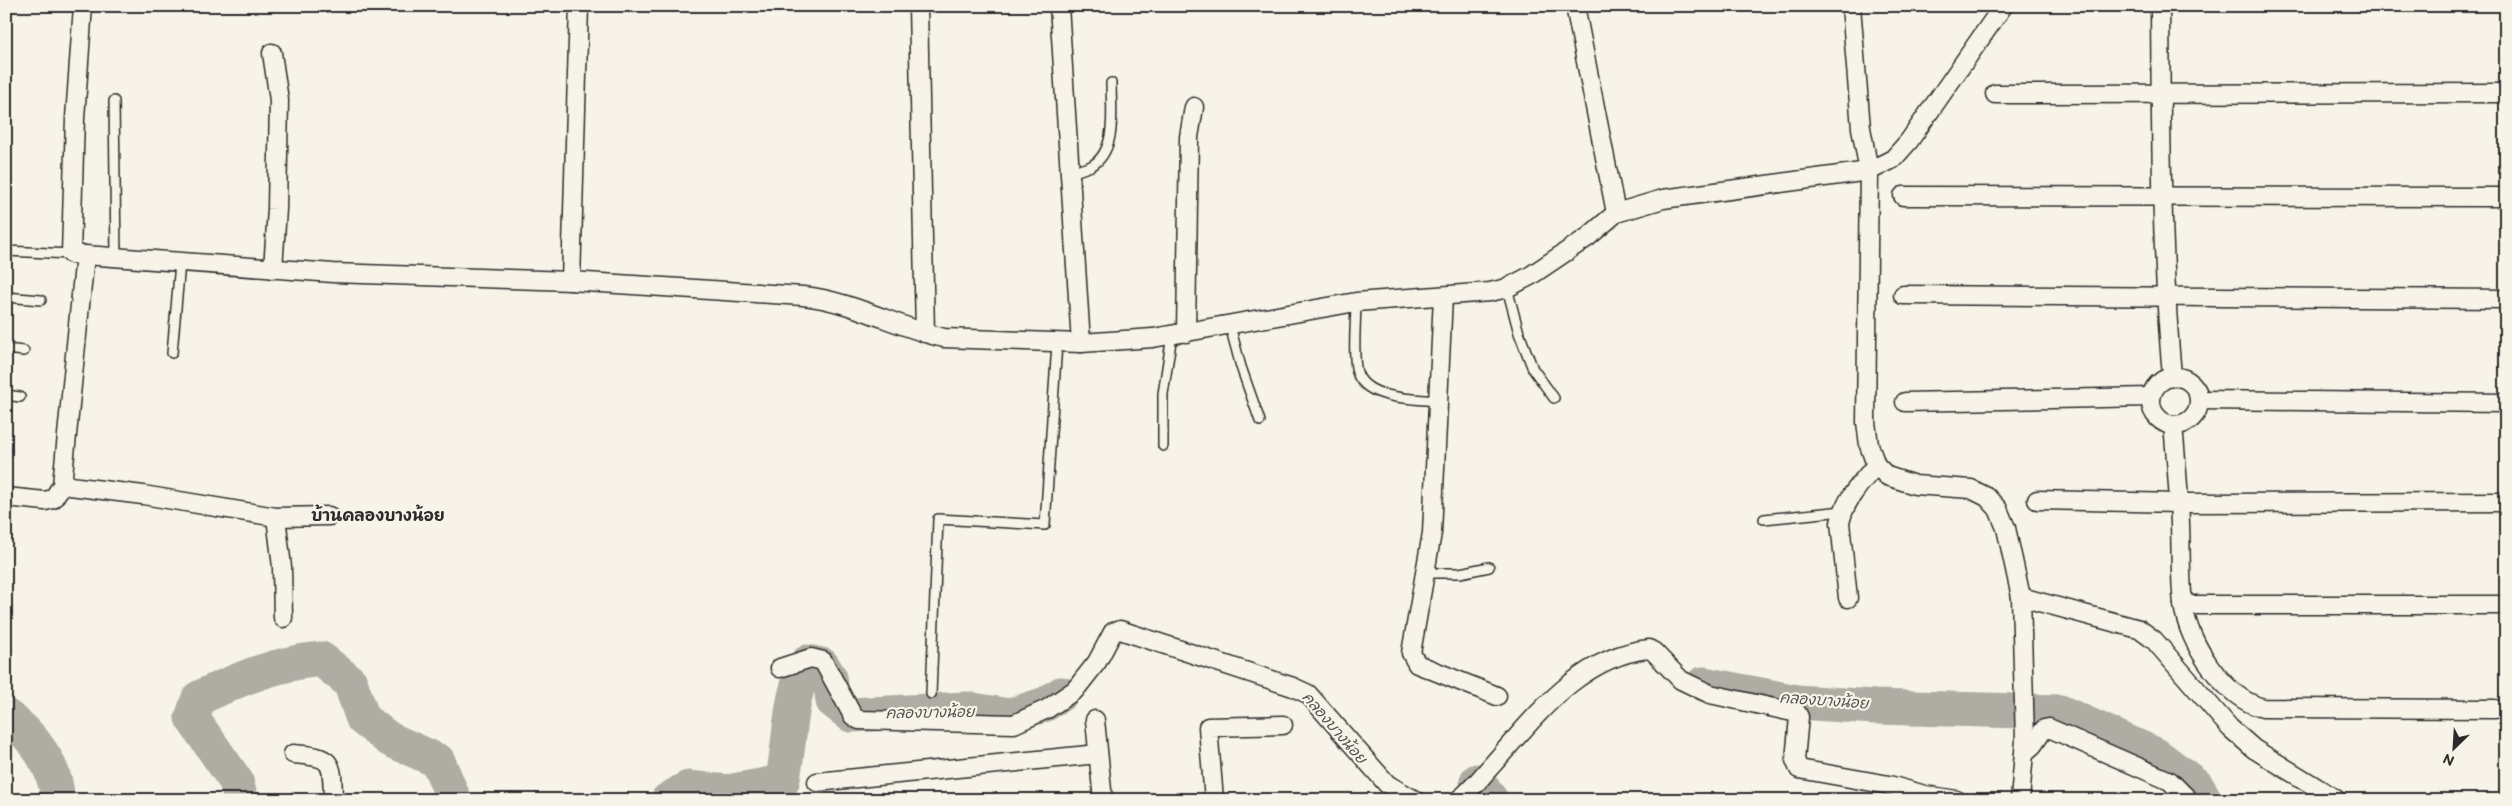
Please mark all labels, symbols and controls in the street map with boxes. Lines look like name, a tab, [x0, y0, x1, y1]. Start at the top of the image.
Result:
district label: บ้านคลองบางน้อย	[311, 504, 445, 526]
water label: คลองบางน้อย	[1779, 687, 1870, 714]
water label: คลองบางน้อย	[1298, 688, 1372, 769]
water label: คลองบางน้อย	[885, 702, 976, 723]
north arrow	[2430, 724, 2480, 774]
text: N	[2440, 749, 2457, 769]

